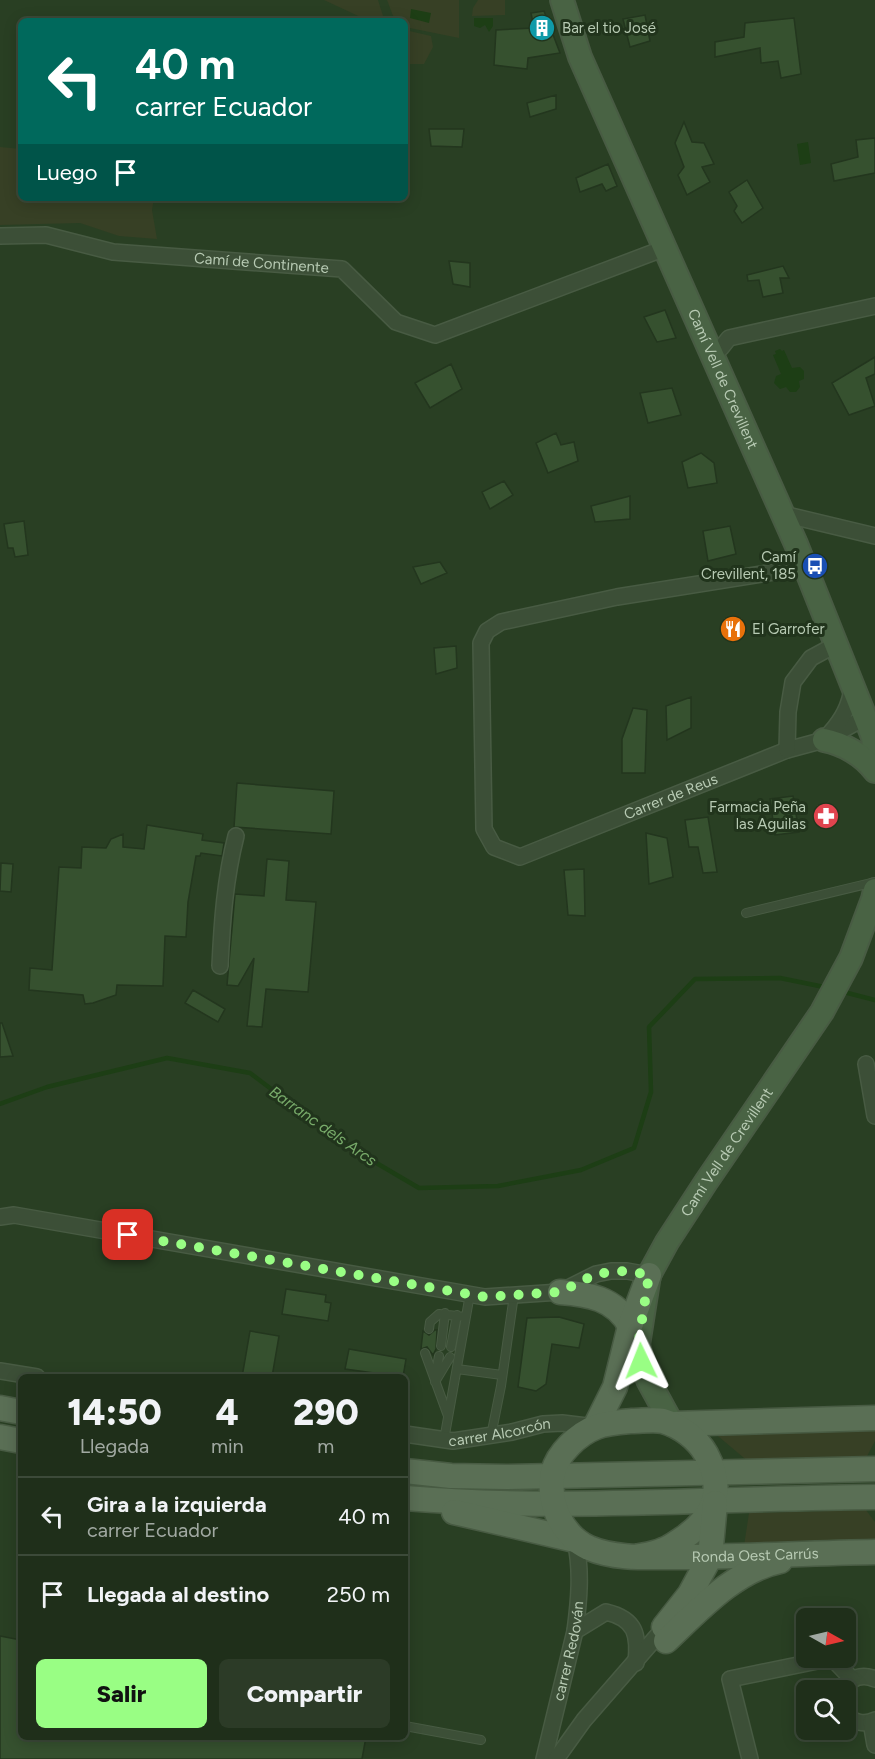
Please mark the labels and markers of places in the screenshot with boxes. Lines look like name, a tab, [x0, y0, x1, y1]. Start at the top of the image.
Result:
building icon: Bar el tio José	[527, 13, 557, 43]
place label: Bar el tio José	[562, 19, 656, 37]
place label: Camí Crevillent, 185	[701, 548, 798, 583]
bus stop icon: Camí Crevillent, 185	[800, 551, 830, 581]
restaurant icon: El Garrofer	[718, 614, 748, 644]
place label: El Garrofer	[752, 620, 825, 638]
place label: Farmacia Peña las Aguilas	[709, 798, 806, 833]
pharmacy icon: Farmacia Peña las Aguilas	[811, 801, 841, 831]
pin	[102, 1209, 153, 1260]

